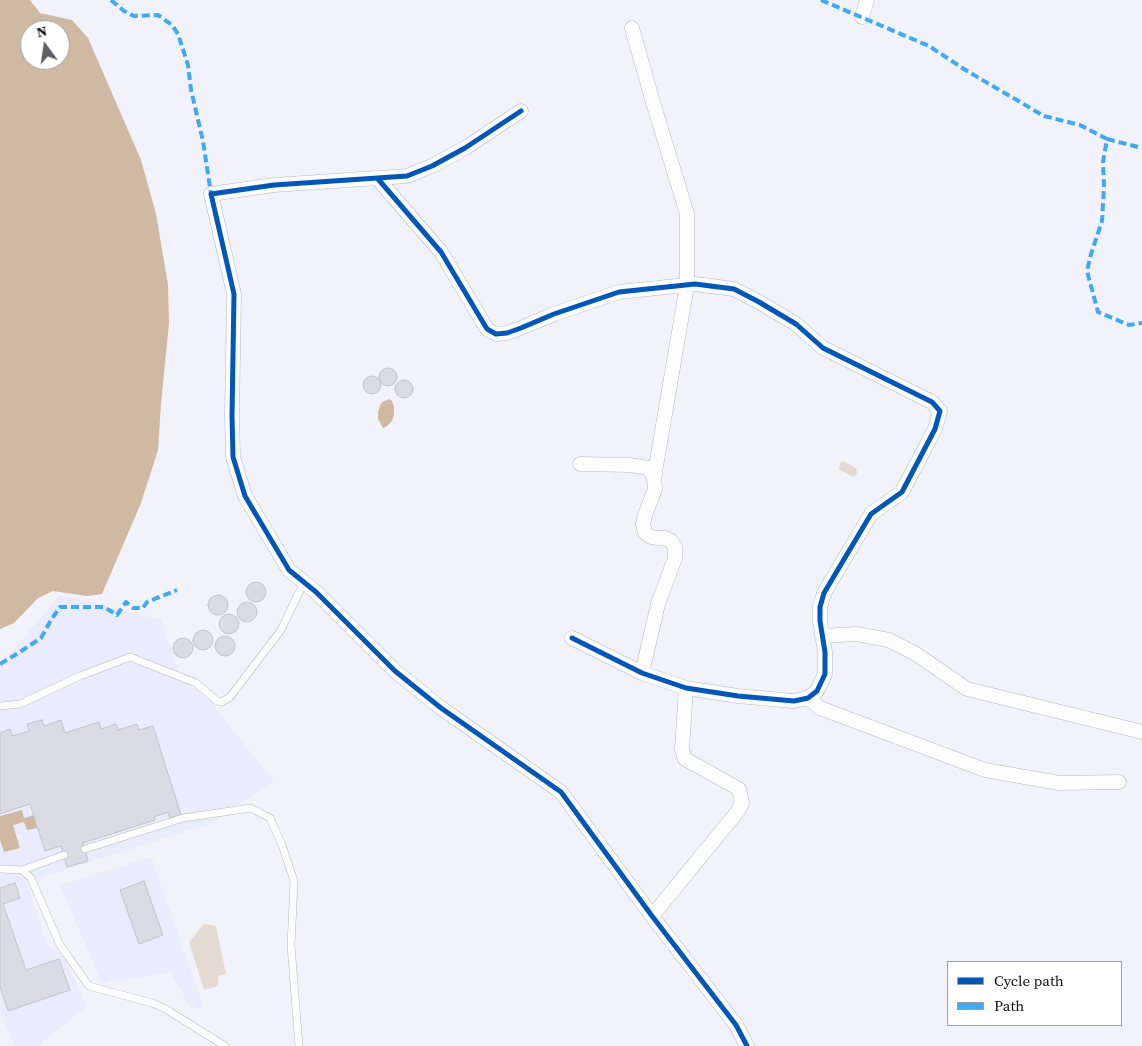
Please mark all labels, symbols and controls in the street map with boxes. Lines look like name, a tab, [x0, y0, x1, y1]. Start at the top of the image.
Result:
north arrow	[20, 20, 70, 70]
text: N	[34, 20, 49, 42]
legend	[947, 961, 1122, 1026]
text: Cycle path	[994, 970, 1064, 991]
text: Path	[994, 995, 1024, 1016]

